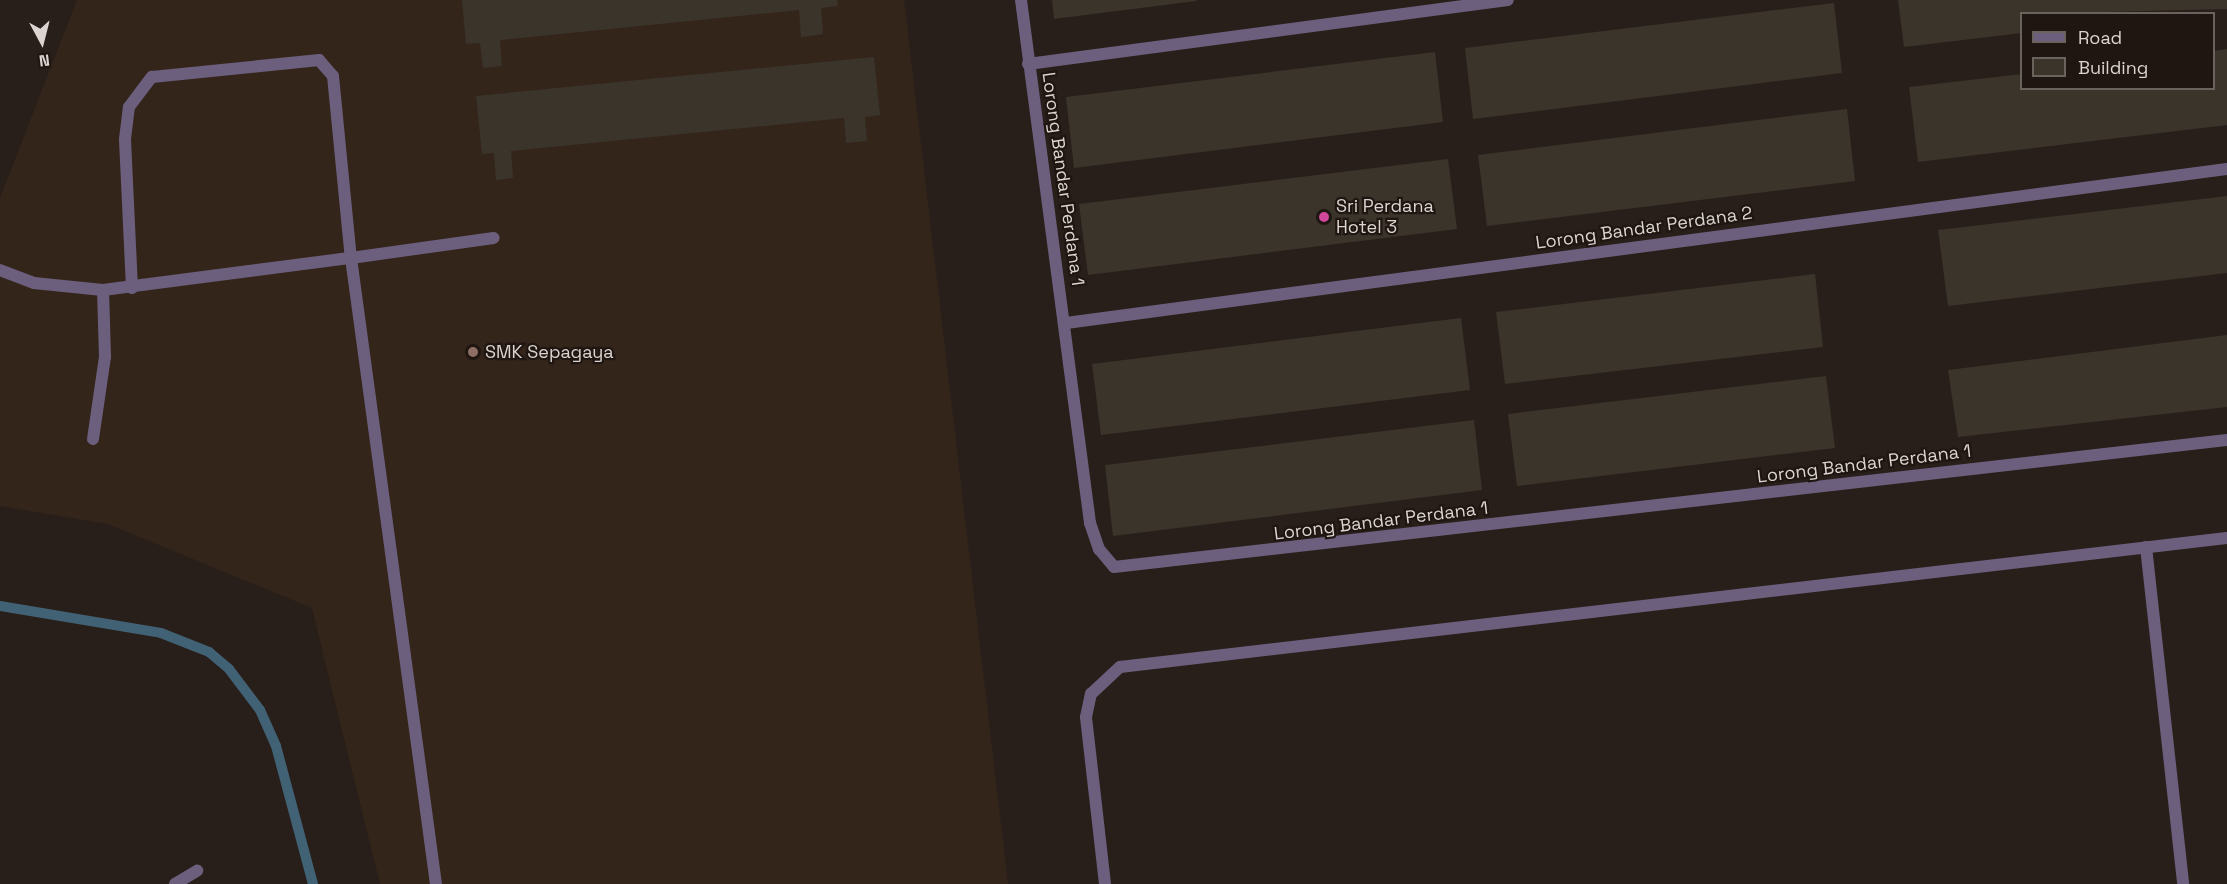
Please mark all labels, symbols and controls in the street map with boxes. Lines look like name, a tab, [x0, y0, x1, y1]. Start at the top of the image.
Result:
north arrow	[12, 12, 72, 72]
legend	[2020, 12, 2215, 90]
text: Road	[2078, 26, 2122, 49]
text: N	[38, 49, 51, 71]
text: Building	[2078, 56, 2148, 79]
street label: Lorong Bandar Perdana 1	[1037, 71, 1089, 287]
place label: Sri Perdana Hotel 3	[1336, 196, 1434, 238]
street label: Lorong Bandar Perdana 2	[1534, 202, 1754, 254]
marker: Sri Perdana Hotel 3	[1317, 210, 1331, 224]
place label: SMK Sepagaya	[485, 341, 614, 363]
marker: SMK Sepagaya	[466, 345, 480, 359]
street label: Lorong Bandar Perdana 1	[1756, 440, 1972, 488]
street label: Lorong Bandar Perdana 1	[1273, 497, 1489, 545]

